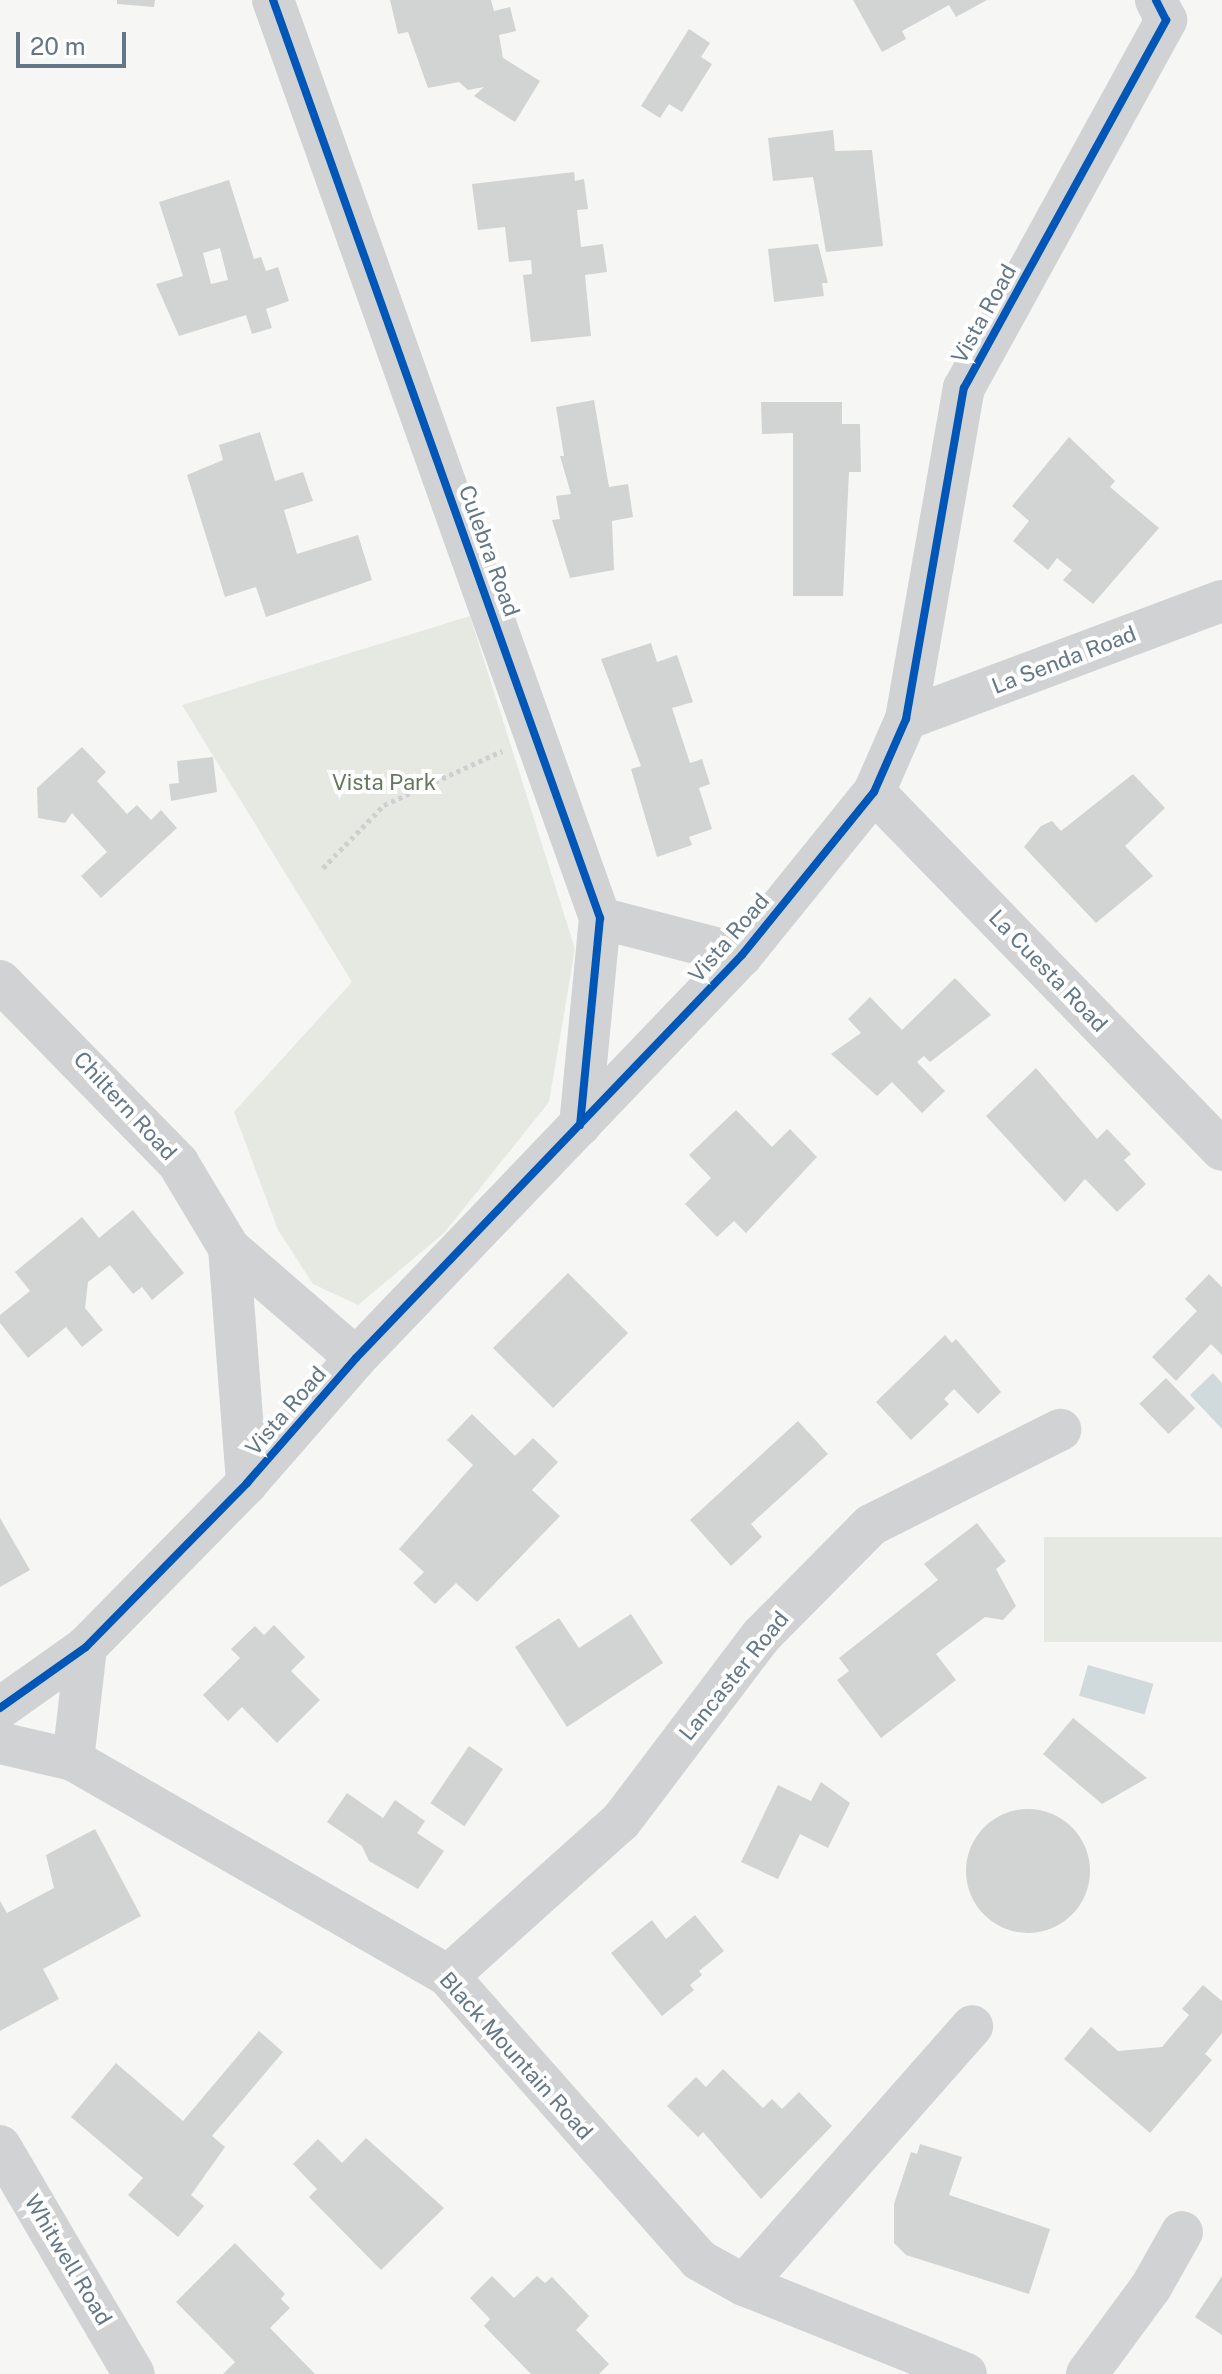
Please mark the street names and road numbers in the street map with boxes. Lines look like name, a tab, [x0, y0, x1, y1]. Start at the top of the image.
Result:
street label: Vista Road	[946, 260, 1022, 368]
street label: Culebra Road	[453, 482, 525, 620]
street label: La Senda Road	[988, 620, 1140, 700]
street label: Vista Road	[683, 888, 775, 988]
street label: La Cuesta Road	[983, 905, 1113, 1037]
street label: Chiltern Road	[68, 1046, 182, 1166]
street label: Vista Road	[240, 1361, 332, 1461]
street label: Lancaster Road	[674, 1606, 794, 1746]
street label: Black Mountain Road	[434, 1967, 598, 2145]
street label: Whitwell Road	[19, 2190, 117, 2330]

